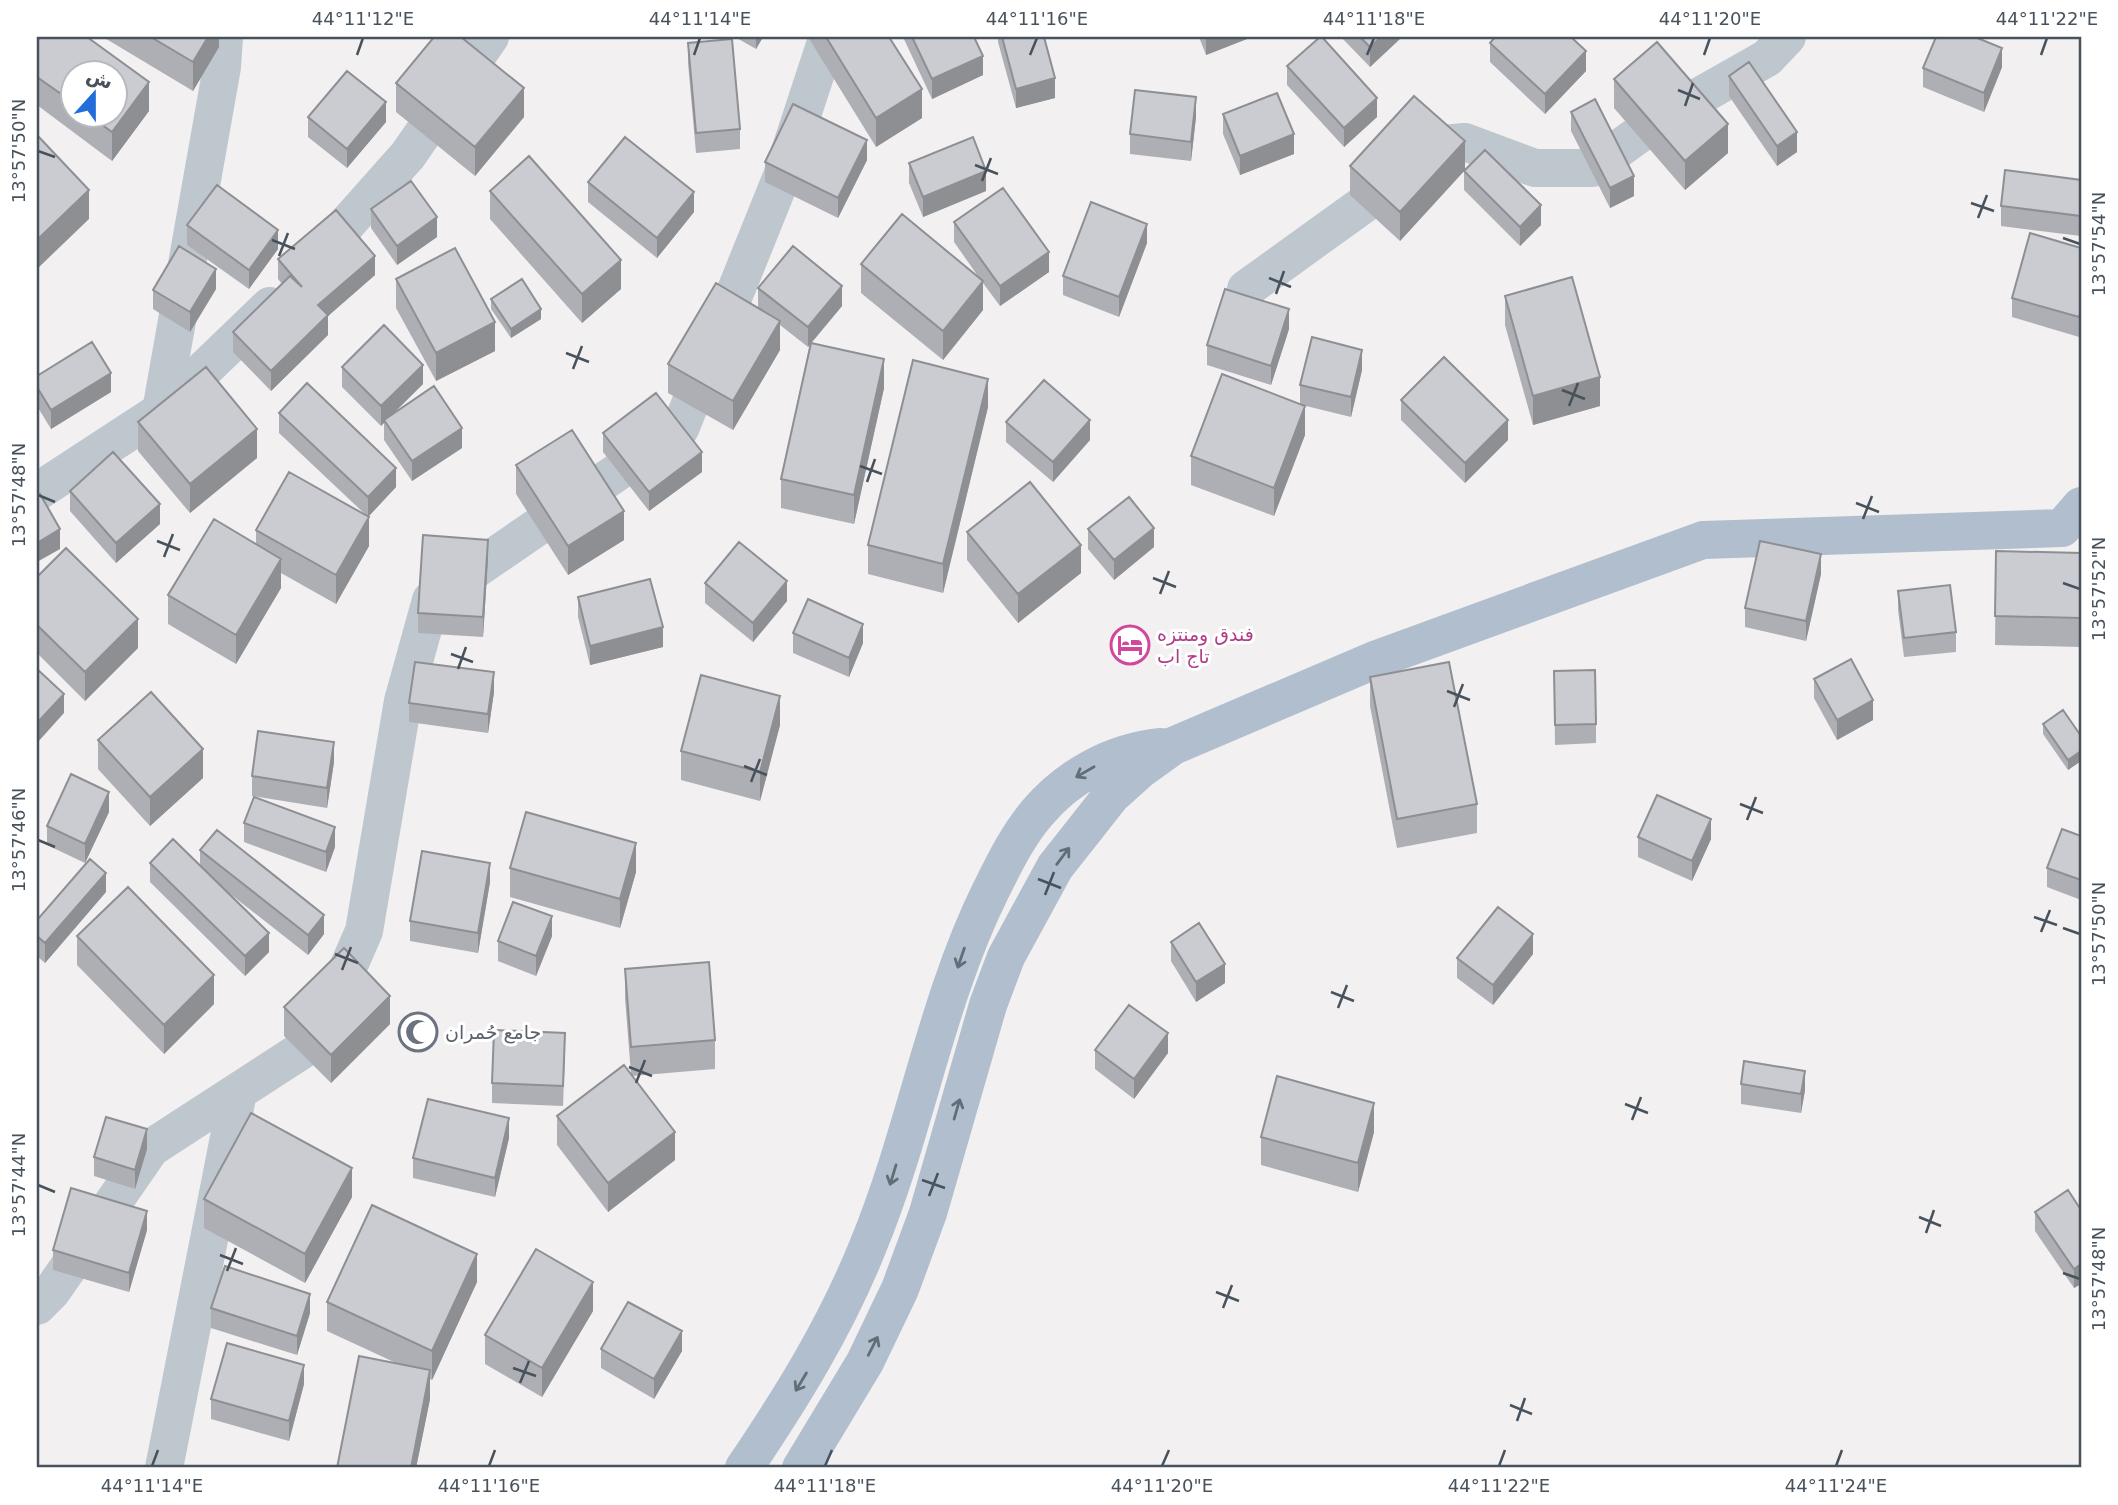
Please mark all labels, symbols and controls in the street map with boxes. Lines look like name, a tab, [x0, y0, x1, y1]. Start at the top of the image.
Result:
text: 44°11'12"E	[312, 8, 414, 29]
text: 44°11'14"E	[649, 8, 751, 29]
text: 44°11'16"E	[986, 8, 1088, 29]
text: 44°11'18"E	[1323, 8, 1425, 29]
text: 44°11'20"E	[1659, 8, 1761, 29]
text: 44°11'22"E	[1996, 8, 2098, 29]
north arrow	[60, 60, 130, 130]
text: ش	[84, 63, 116, 94]
text: 13°57'50"N	[8, 99, 29, 203]
text: 13°57'54"N	[2088, 192, 2109, 296]
text: 13°57'48"N	[8, 443, 29, 547]
text: 13°57'52"N	[2088, 537, 2109, 641]
place label: فندق ومنتزه تاج اب	[1157, 623, 1254, 668]
hotel icon: فندق ومنتزه تاج اب	[1109, 624, 1151, 666]
one-way arrow	[1076, 765, 1096, 779]
text: 13°57'46"N	[8, 788, 29, 892]
one-way arrow	[1056, 847, 1071, 866]
text: 13°57'50"N	[2088, 882, 2109, 986]
one-way arrow	[954, 946, 966, 968]
mosque icon: جامع حُمران	[397, 1011, 439, 1053]
place label: جامع حُمران	[445, 1021, 541, 1044]
one-way arrow	[952, 1098, 965, 1120]
text: 13°57'44"N	[8, 1133, 29, 1237]
one-way arrow	[885, 1163, 898, 1185]
text: 13°57'48"N	[2088, 1227, 2109, 1331]
one-way arrow	[867, 1336, 880, 1357]
one-way arrow	[793, 1372, 807, 1392]
text: 44°11'14"E	[101, 1475, 203, 1496]
text: 44°11'16"E	[438, 1475, 540, 1496]
text: 44°11'18"E	[774, 1475, 876, 1496]
text: 44°11'20"E	[1111, 1475, 1213, 1496]
text: 44°11'22"E	[1448, 1475, 1550, 1496]
text: 44°11'24"E	[1785, 1475, 1887, 1496]

